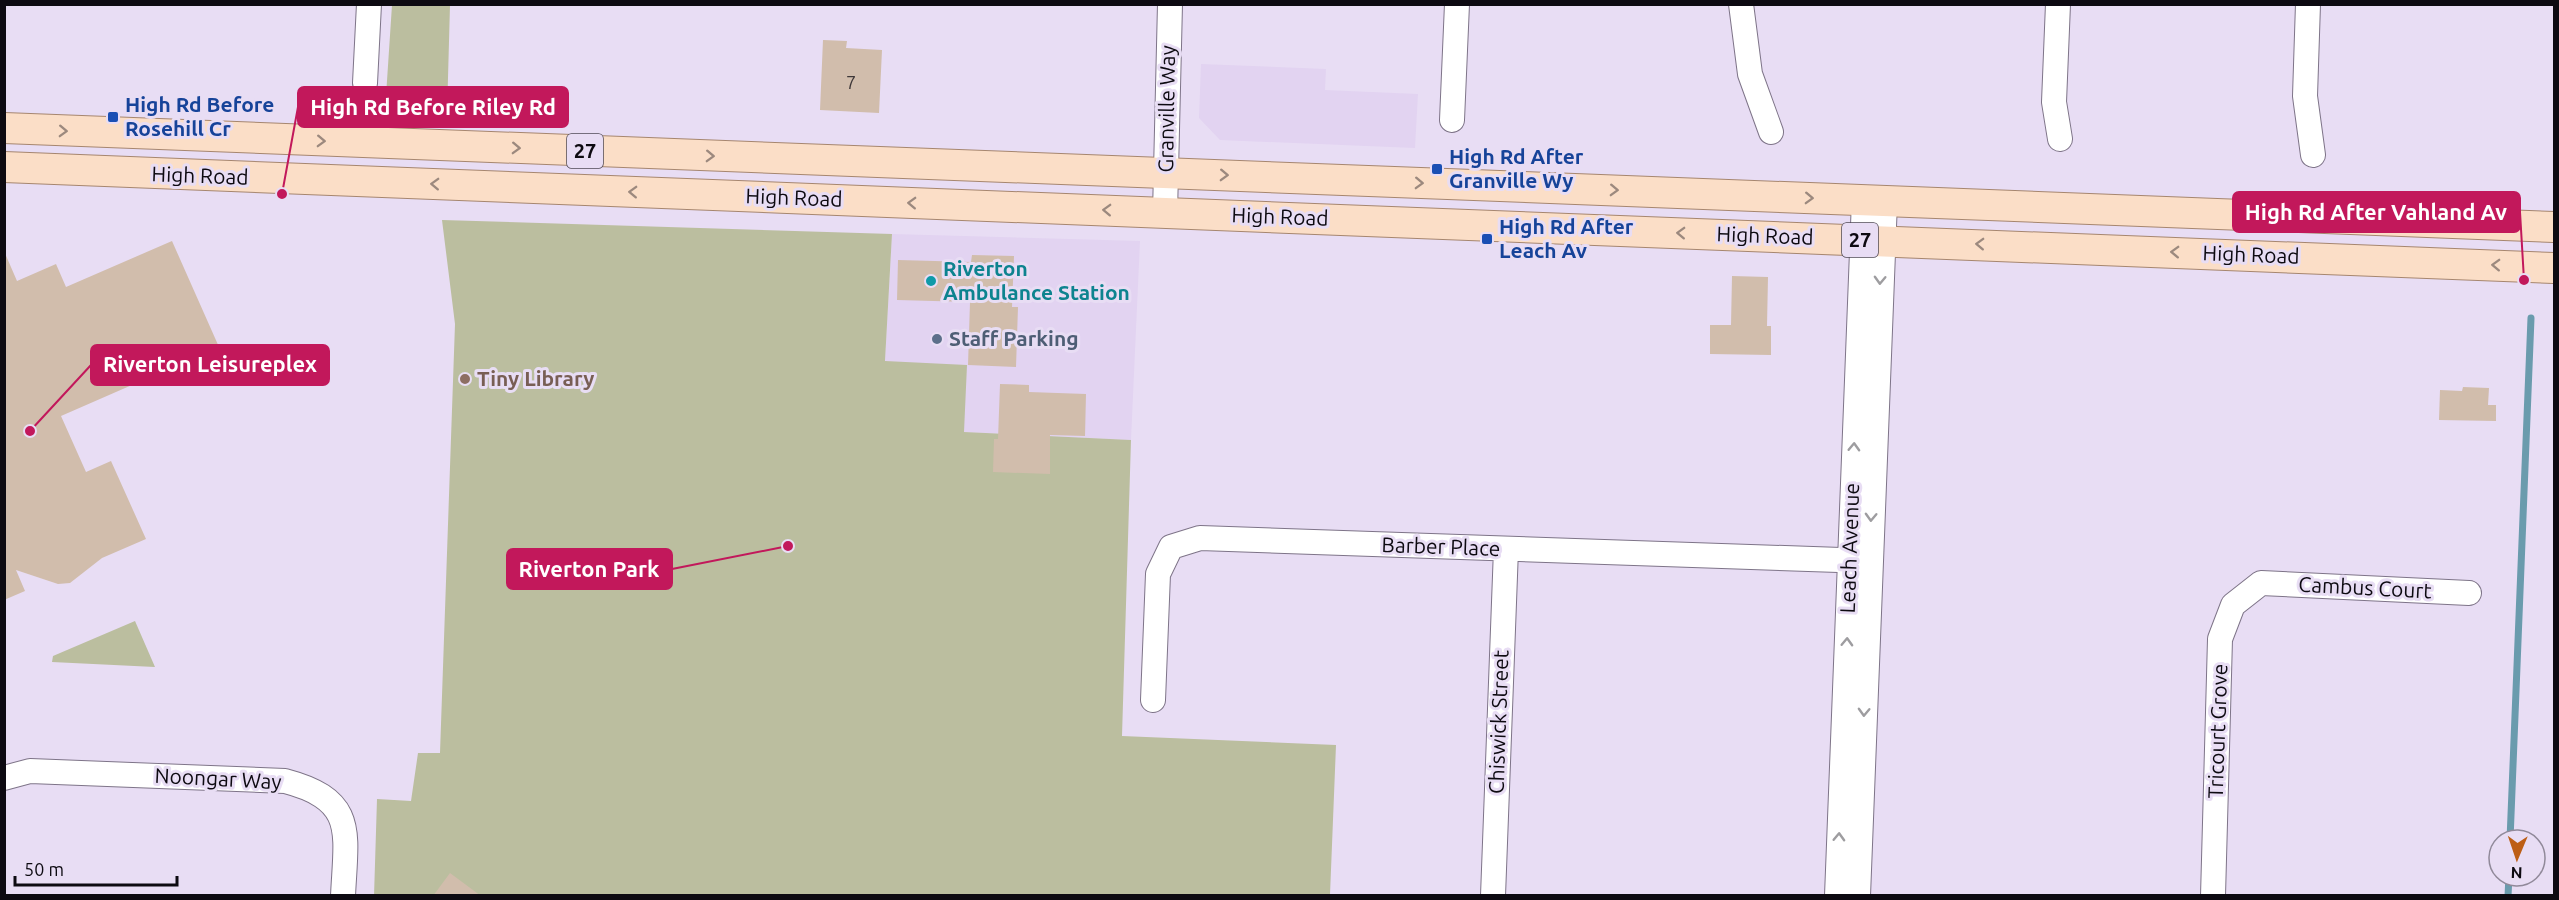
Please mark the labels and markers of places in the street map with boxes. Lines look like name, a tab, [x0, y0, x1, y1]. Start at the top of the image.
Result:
callout: High Rd Before Riley Rd	[298, 87, 568, 127]
place label: High Rd Before Rosehill Cr	[125, 92, 274, 140]
marker: High Rd Before Rosehill Cr	[106, 110, 120, 124]
place label: High Rd After Granville Wy	[1449, 144, 1584, 192]
marker: High Rd After Granville Wy	[1430, 162, 1444, 176]
callout: High Rd After Vahland Av	[2233, 192, 2520, 232]
place label: High Rd After Leach Av	[1499, 214, 1634, 262]
marker: High Rd After Leach Av	[1480, 232, 1494, 246]
place label: Riverton Ambulance Station	[943, 256, 1130, 304]
marker: Riverton Ambulance Station	[924, 274, 938, 288]
place label: Staff Parking	[949, 326, 1079, 350]
marker: Staff Parking	[930, 332, 944, 346]
callout: Riverton Leisureplex	[91, 345, 329, 385]
place label: Tiny Library	[477, 366, 594, 390]
marker: Tiny Library	[458, 372, 472, 386]
callout: Riverton Park	[507, 549, 672, 589]

